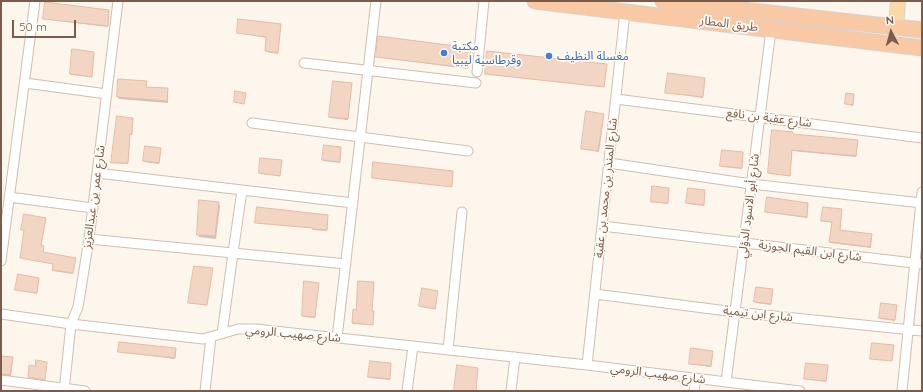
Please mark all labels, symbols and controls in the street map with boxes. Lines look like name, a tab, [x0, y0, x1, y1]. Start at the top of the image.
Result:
scale bar	[14, 12, 78, 38]
north arrow	[871, 12, 911, 52]
street label: طريق المطار	[699, 13, 759, 35]
text: N	[885, 13, 895, 27]
text: 50 m	[19, 19, 47, 34]
place label: مكتبة وقرطاسية ليبيا	[452, 39, 521, 67]
marker: مكتبة وقرطاسية ليبيا	[439, 48, 449, 58]
place label: مغسلة النظيف	[557, 49, 629, 63]
marker: مغسلة النظيف	[544, 51, 554, 61]
street label: شارع عقبة بن نافع	[726, 106, 812, 130]
street label: شارع المنذر بن محمد بن عقبة	[591, 117, 621, 259]
street label: شارع عمر بن عبدالعزيز	[80, 144, 108, 250]
street label: شارع أبو الاسود الدؤلي	[735, 153, 763, 259]
street label: شارع ابن القيم الجوزية	[758, 238, 862, 264]
street label: شارع ابن تيمية	[722, 303, 794, 325]
street label: شارع صهيب الرومي	[245, 323, 341, 345]
street label: شارع صهيب الرومي	[610, 361, 706, 387]

